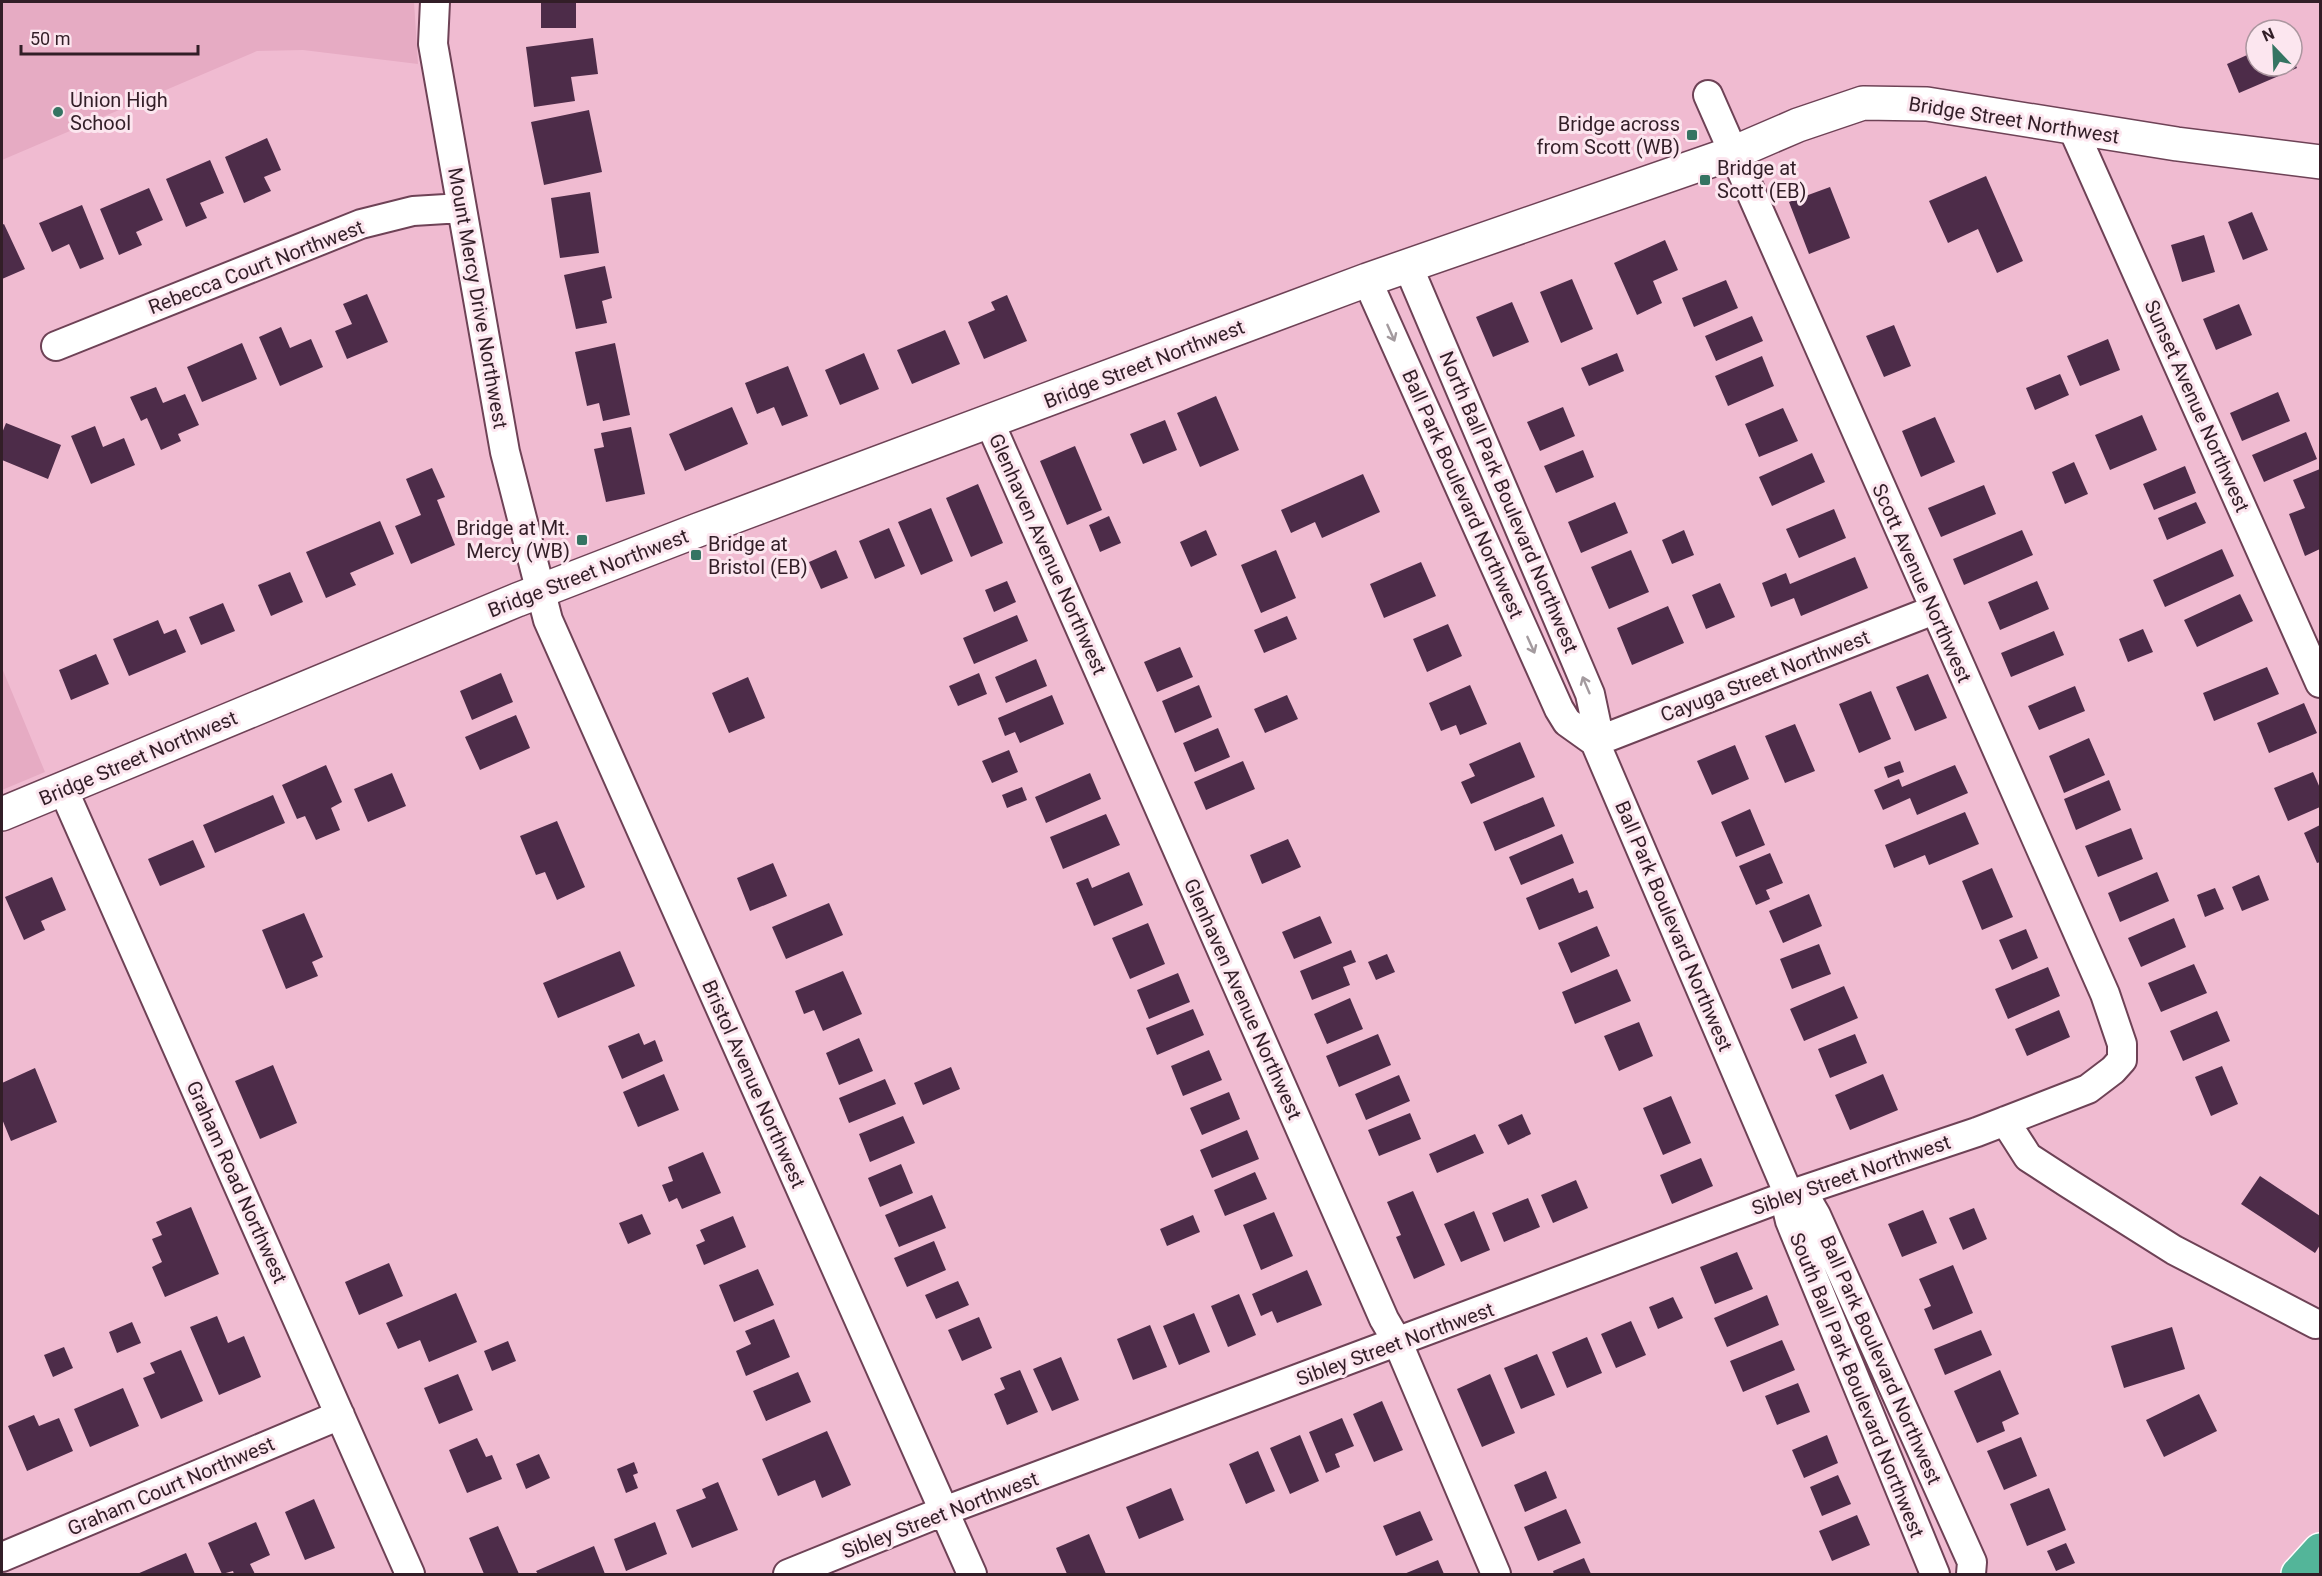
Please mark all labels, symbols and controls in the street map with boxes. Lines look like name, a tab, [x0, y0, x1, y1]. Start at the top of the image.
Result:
scale bar	[21, 18, 198, 56]
north arrow	[2244, 18, 2304, 78]
text: N	[2259, 24, 2277, 46]
text: 50 m	[30, 28, 70, 49]
place label: Union High School	[70, 88, 168, 135]
street label: Bridge Street Northwest	[1907, 91, 2121, 149]
marker: Union High School	[51, 105, 65, 119]
place label: Bridge across from Scott (WB)	[1537, 112, 1680, 159]
marker: Bridge across from Scott (WB)	[1685, 128, 1699, 142]
place label: Bridge at Scott (EB)	[1717, 156, 1806, 203]
street label: Mount Mercy Drive Northwest	[443, 165, 513, 431]
marker: Bridge at Scott (EB)	[1698, 173, 1712, 187]
street label: Rebecca Court Northwest	[145, 215, 367, 319]
street label: Sunset Avenue Northwest	[2139, 296, 2255, 516]
street label: Bridge Street Northwest	[1040, 315, 1248, 413]
one-way arrow	[1387, 324, 1398, 342]
street label: North Ball Park Boulevard Northwest	[1434, 348, 1584, 656]
street label: Ball Park Boulevard Northwest	[1397, 366, 1529, 622]
street label: Glenhaven Avenue Northwest	[984, 430, 1112, 678]
street label: Scott Avenue Northwest	[1867, 480, 1977, 686]
place label: Bridge at Mt. Mercy (WB)	[456, 516, 570, 563]
street label: Bridge Street Northwest	[484, 524, 692, 622]
place label: Bridge at Bristol (EB)	[708, 532, 808, 579]
marker: Bridge at Mt. Mercy (WB)	[575, 533, 589, 547]
marker: Bridge at Bristol (EB)	[689, 548, 703, 562]
street label: Cayuga Street Northwest	[1657, 625, 1873, 727]
one-way arrow	[1526, 636, 1537, 654]
one-way arrow	[1580, 677, 1591, 695]
street label: Bridge Street Northwest	[35, 705, 241, 811]
street label: Ball Park Boulevard Northwest	[1610, 797, 1738, 1055]
street label: Glenhaven Avenue Northwest	[1179, 875, 1307, 1123]
street label: Bristol Avenue Northwest	[697, 976, 811, 1192]
street label: Graham Road Northwest	[181, 1077, 293, 1287]
street label: Sibley Street Northwest	[1749, 1130, 1953, 1220]
street label: South Ball Park Boulevard Northwest	[1785, 1229, 1929, 1541]
street label: Ball Park Boulevard Northwest	[1815, 1232, 1947, 1488]
street label: Sibley Street Northwest	[1293, 1297, 1497, 1391]
street label: Graham Court Northwest	[64, 1431, 278, 1541]
street label: Sibley Street Northwest	[838, 1466, 1042, 1564]

